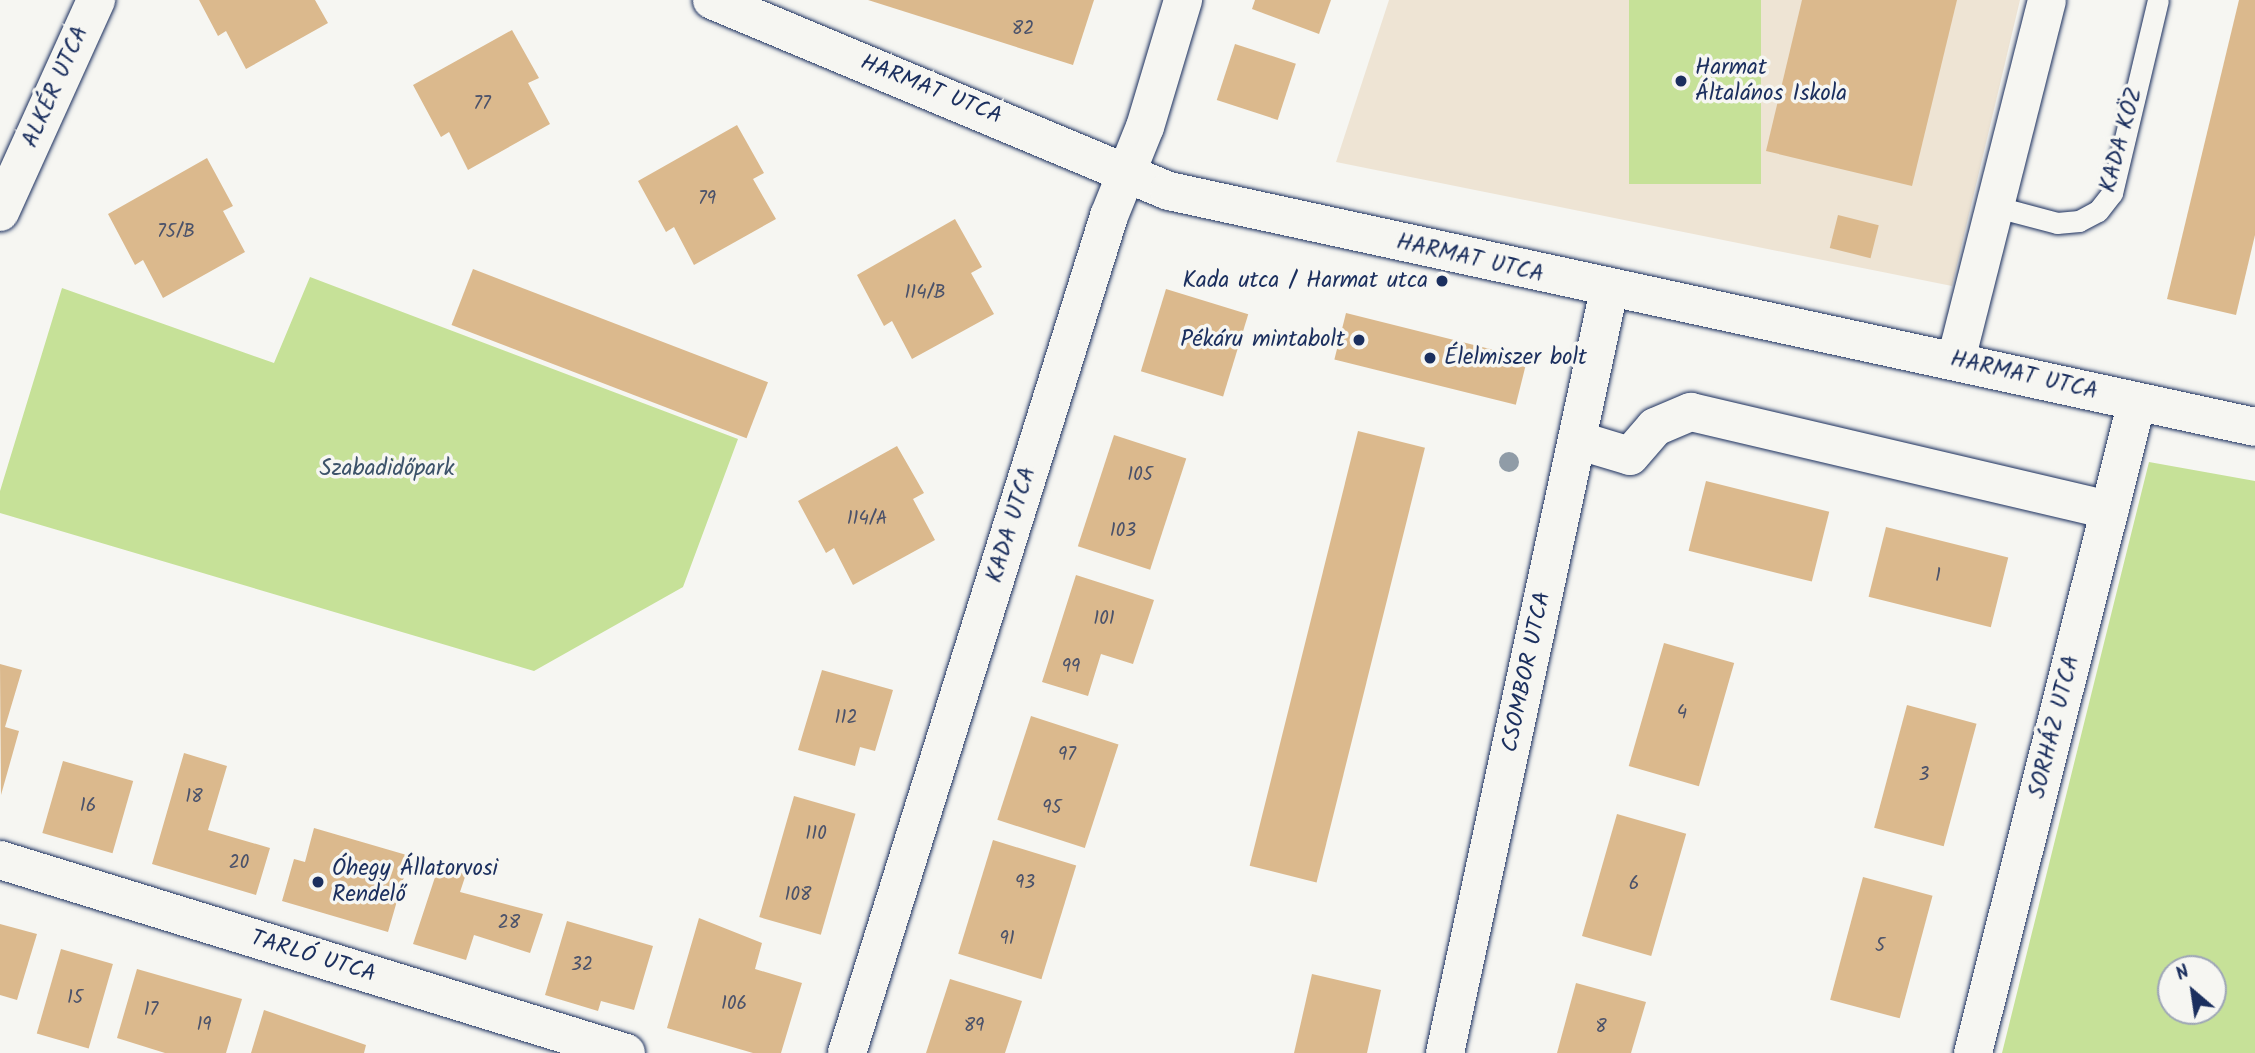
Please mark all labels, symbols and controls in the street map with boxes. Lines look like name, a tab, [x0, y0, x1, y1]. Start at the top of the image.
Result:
house number: 82	[1012, 19, 1034, 41]
street label: ALKÉR UTCA	[17, 22, 95, 152]
street label: HARMAT UTCA	[856, 49, 1006, 131]
place label: Harmat Általános Iskola	[1695, 54, 1847, 108]
marker: Harmat Általános Iskola	[1673, 73, 1689, 89]
street label: KADA KÖZ	[2095, 84, 2149, 196]
house number: 77	[473, 94, 491, 116]
house number: 79	[698, 189, 716, 211]
house number: 75/B	[157, 222, 195, 244]
street label: HARMAT UTCA	[1394, 229, 1546, 289]
place label: Kada utca / Harmat utca	[1183, 267, 1428, 295]
marker: Kada utca / Harmat utca	[1434, 273, 1450, 289]
house number: 114/B	[904, 283, 946, 305]
place label: Pékáru mintabolt	[1180, 326, 1345, 354]
marker: Pékáru mintabolt	[1351, 332, 1367, 348]
place label: Élelmiszer bolt	[1444, 344, 1587, 372]
street label: HARMAT UTCA	[1948, 346, 2100, 406]
marker: Élelmiszer bolt	[1422, 350, 1438, 366]
park label: Szabadidőpark	[320, 455, 454, 483]
street label: KADA UTCA	[981, 464, 1043, 586]
house number: 105	[1127, 465, 1153, 487]
house number: 114/A	[847, 509, 887, 531]
house number: 103	[1110, 521, 1136, 543]
house number: 1	[1935, 566, 1941, 588]
street label: CSOMBOR UTCA	[1497, 589, 1557, 755]
house number: 101	[1093, 609, 1115, 631]
street label: SORHÁZ UTCA	[2024, 653, 2086, 801]
house number: 99	[1062, 657, 1080, 679]
house number: 4	[1677, 703, 1687, 725]
house number: 112	[835, 708, 857, 730]
house number: 97	[1058, 745, 1076, 767]
house number: 3	[1919, 765, 1929, 787]
house number: 18	[185, 787, 203, 809]
house number: 16	[80, 796, 96, 818]
house number: 95	[1042, 798, 1062, 820]
house number: 110	[805, 824, 827, 846]
house number: 20	[229, 853, 249, 875]
place label: Óhegy Állatorvosi Rendelő	[332, 855, 498, 909]
house number: 93	[1015, 873, 1035, 895]
marker: Óhegy Állatorvosi Rendelő	[310, 874, 326, 890]
house number: 6	[1629, 874, 1639, 896]
house number: 108	[785, 885, 811, 907]
house number: 28	[498, 913, 520, 935]
street label: TARLÓ UTCA	[247, 925, 379, 989]
house number: 91	[999, 929, 1015, 951]
house number: 5	[1875, 936, 1885, 958]
house number: 32	[571, 955, 593, 977]
north arrow	[2157, 955, 2227, 1025]
text: N	[2170, 957, 2195, 989]
house number: 15	[67, 988, 83, 1010]
house number: 106	[721, 994, 747, 1016]
house number: 17	[144, 1000, 158, 1022]
house number: 19	[196, 1015, 212, 1037]
house number: 89	[964, 1016, 984, 1038]
house number: 8	[1595, 1017, 1607, 1039]

